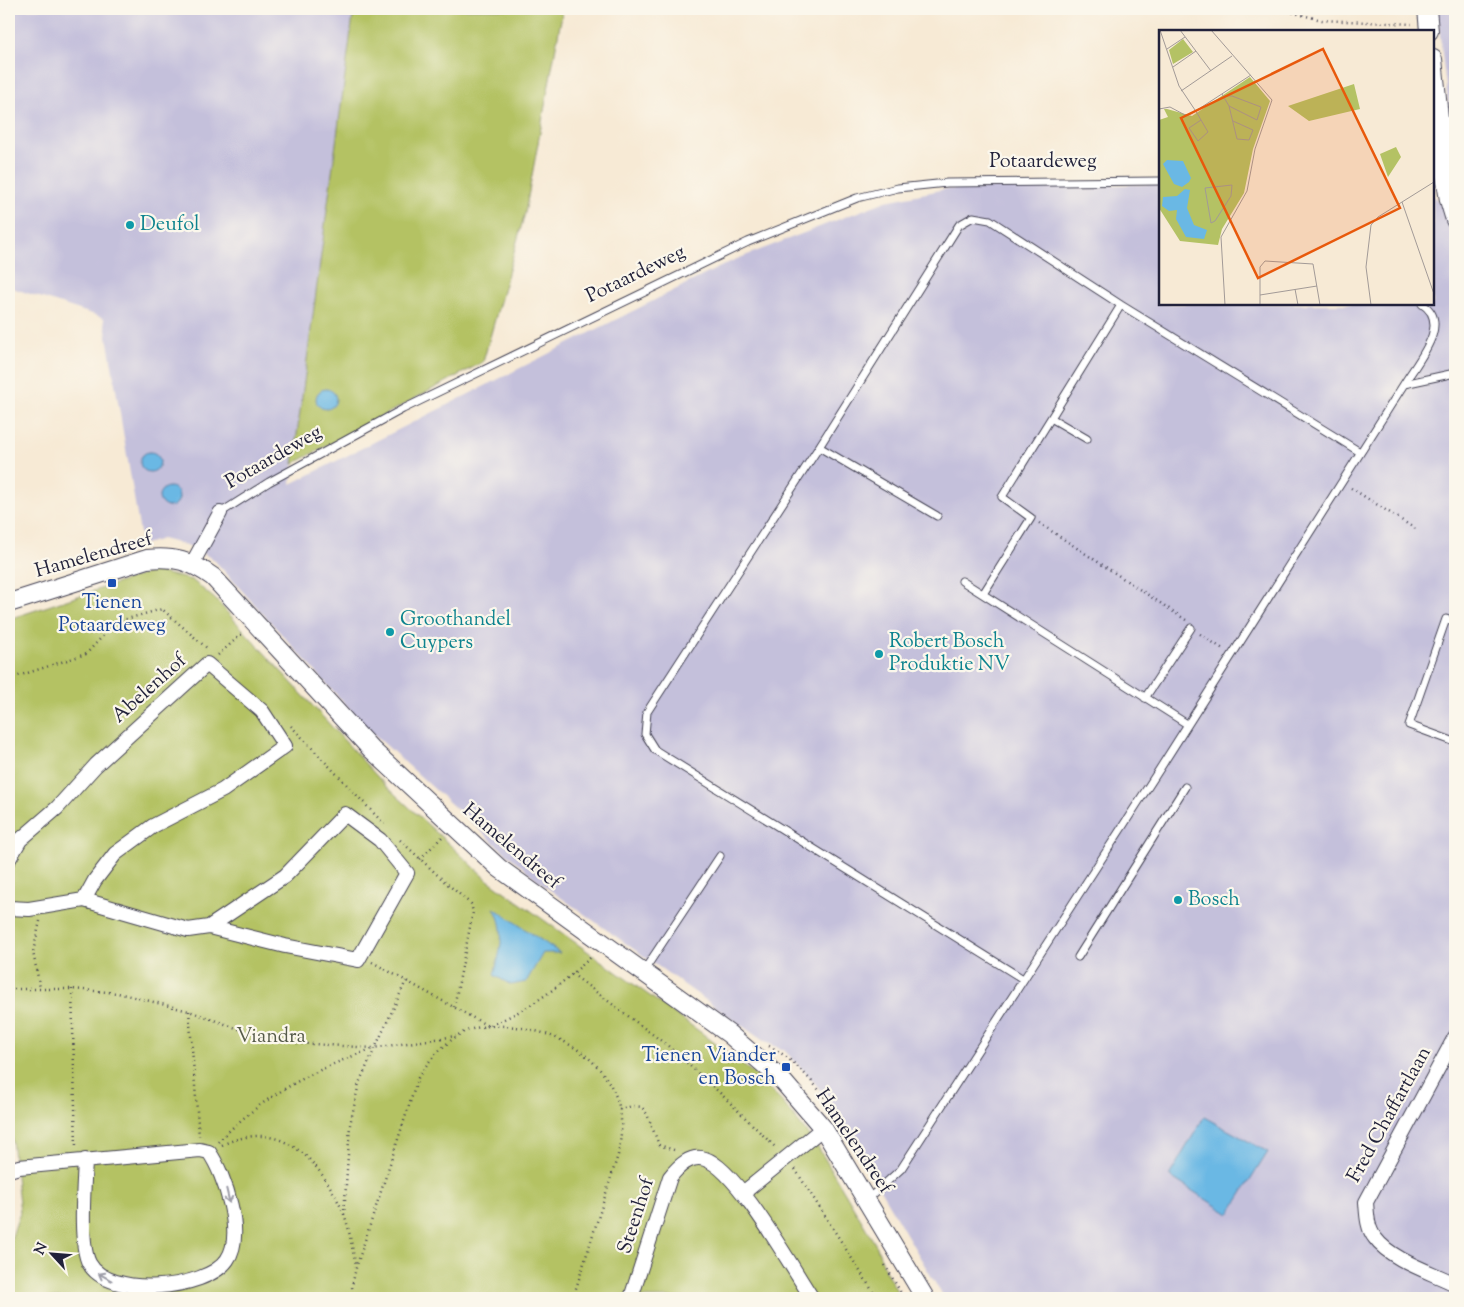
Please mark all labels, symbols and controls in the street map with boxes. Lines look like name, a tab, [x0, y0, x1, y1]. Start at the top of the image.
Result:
inset map	[1159, 30, 1434, 305]
street label: Potaardeweg	[989, 148, 1097, 177]
place label: Deufol	[140, 211, 200, 240]
marker: Deufol	[124, 219, 136, 231]
street label: Potaardeweg	[581, 238, 691, 312]
street label: Potaardeweg	[220, 418, 328, 497]
street label: Hamelendreef	[32, 525, 157, 587]
marker: Tienen Potaardeweg	[106, 577, 118, 589]
place label: Tienen Potaardeweg	[58, 589, 166, 641]
place label: Groothandel Cuypers	[400, 606, 511, 658]
marker: Groothandel Cuypers	[384, 626, 396, 638]
place label: Robert Bosch Produktie NV	[889, 628, 1010, 680]
street label: Abelenhof	[106, 647, 195, 731]
marker: Robert Bosch Produktie NV	[873, 648, 885, 660]
street label: Hamelendreef	[455, 797, 568, 898]
place label: Bosch	[1188, 886, 1240, 915]
marker: Bosch	[1172, 894, 1184, 906]
park label: Viandra	[236, 1023, 306, 1052]
place label: Tienen Viander en Bosch	[642, 1042, 776, 1094]
street label: Fred Chaffartlaan	[1341, 1042, 1439, 1188]
marker: Tienen Viander en Bosch	[780, 1061, 792, 1073]
street label: Hamelendreef	[807, 1084, 899, 1201]
street label: Steenhof	[611, 1173, 663, 1258]
one-way arrow	[224, 1188, 233, 1204]
north arrow	[28, 1230, 78, 1280]
text: N	[31, 1240, 54, 1259]
one-way arrow	[98, 1271, 112, 1281]

